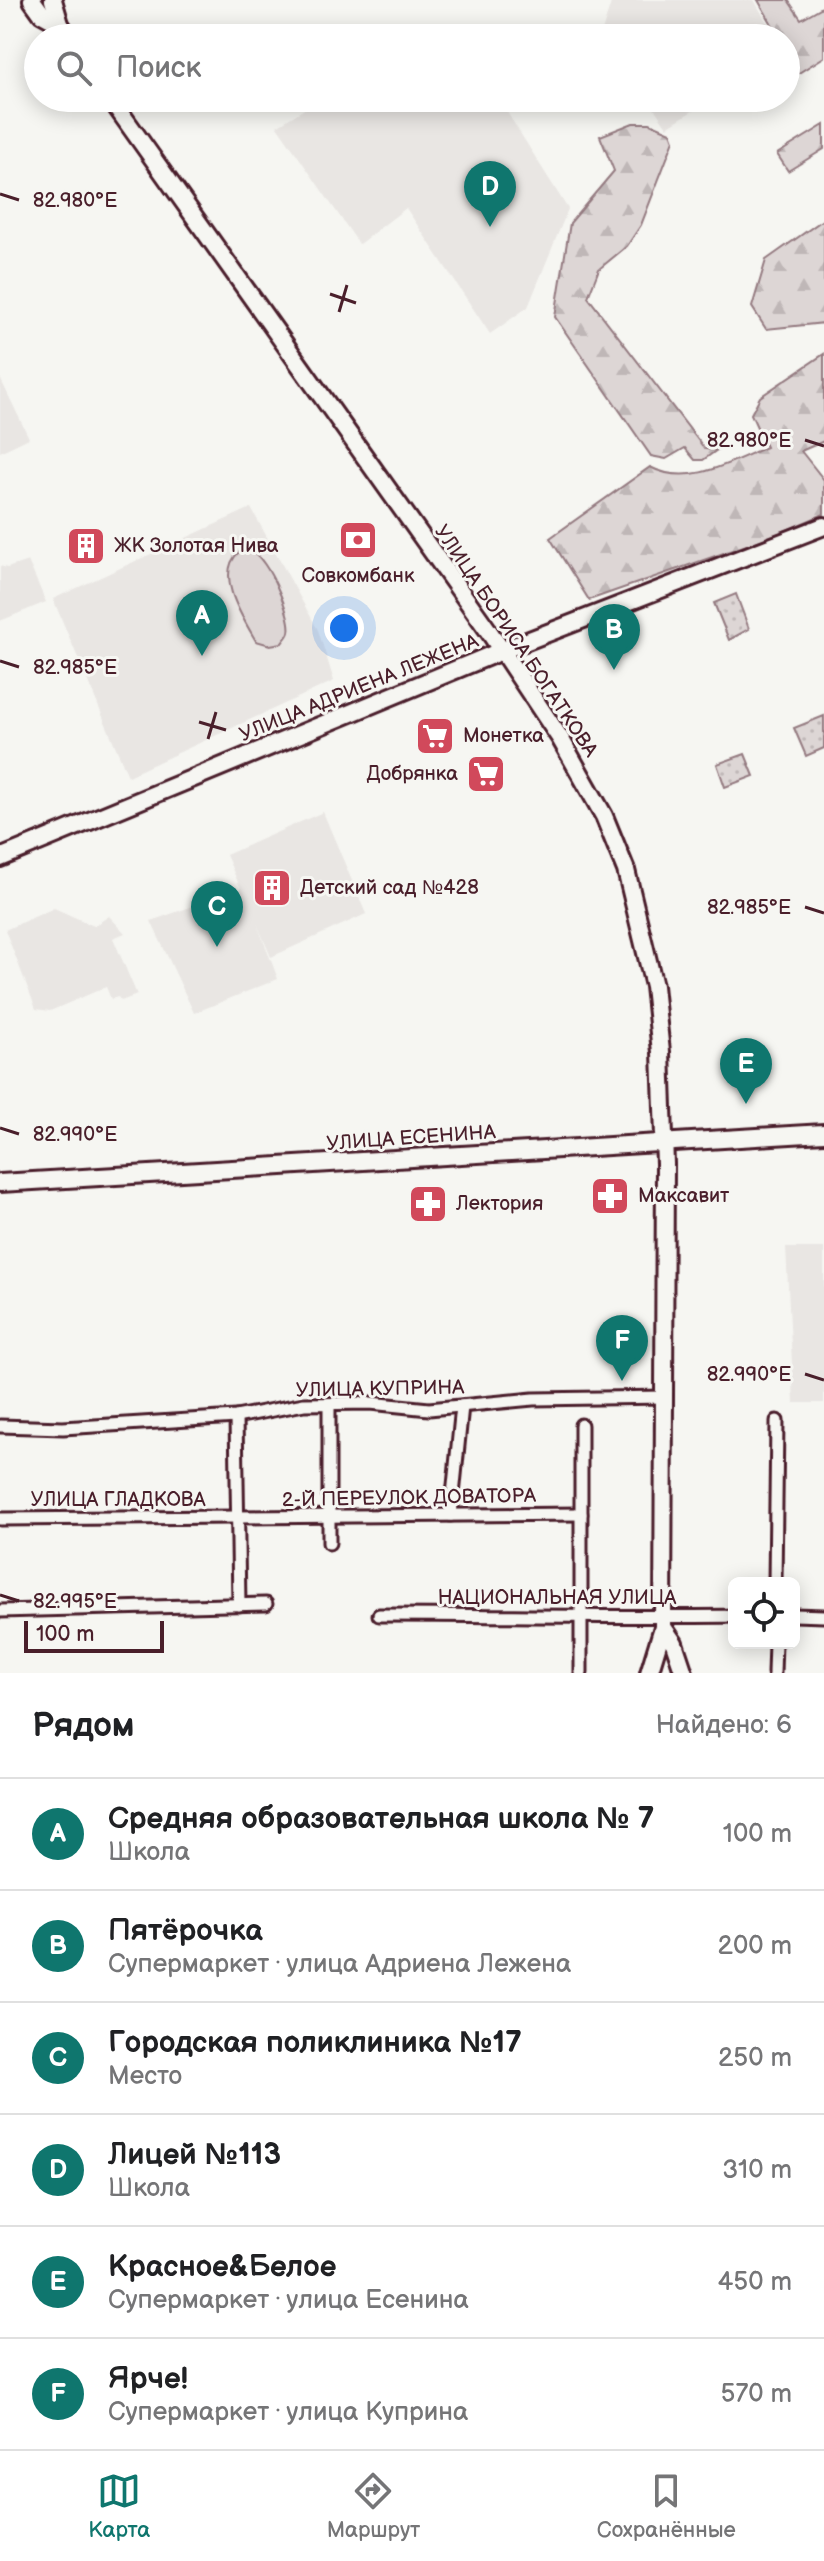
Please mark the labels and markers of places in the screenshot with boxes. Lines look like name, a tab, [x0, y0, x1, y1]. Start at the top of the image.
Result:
pin: D	[464, 161, 516, 227]
bank icon: Совкомбанк	[337, 519, 379, 561]
building icon: ЖК Золотая Нива	[65, 525, 107, 567]
place label: ЖК Золотая Нива	[114, 534, 279, 558]
place label: Совкомбанк	[301, 564, 415, 588]
pin: A	[176, 590, 228, 656]
pin: B	[588, 604, 640, 670]
supermarket icon: Монетка	[414, 715, 456, 757]
place label: Монетка	[463, 724, 544, 748]
supermarket icon: Добрянка	[465, 753, 507, 795]
place label: Добрянка	[367, 762, 458, 786]
building icon: Детский сад №428	[251, 867, 293, 909]
place label: Детский сад №428	[300, 876, 479, 900]
pin: C	[191, 881, 243, 947]
pin: E	[720, 1038, 772, 1104]
pharmacy icon: Максавит	[589, 1175, 631, 1217]
pharmacy icon: Лектория	[407, 1183, 449, 1225]
place label: Максавит	[638, 1184, 730, 1208]
place label: Лектория	[455, 1192, 543, 1216]
pin: F	[596, 1315, 648, 1381]

